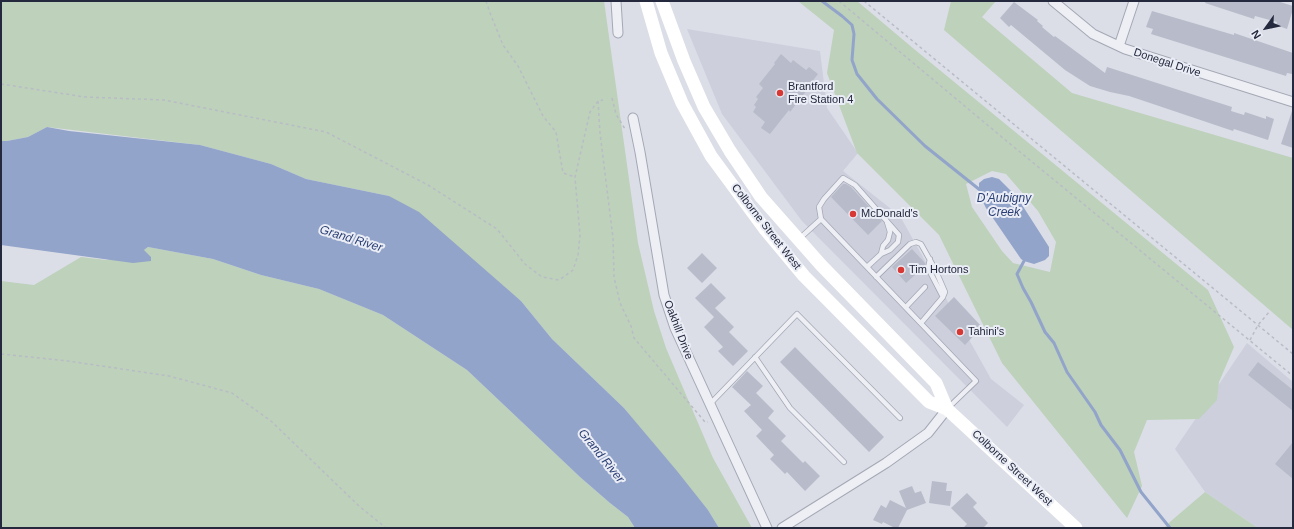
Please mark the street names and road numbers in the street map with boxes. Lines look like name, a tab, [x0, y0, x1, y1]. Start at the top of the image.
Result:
street label: Donegal Drive	[1132, 46, 1202, 80]
street label: Colborne Street West	[728, 182, 804, 272]
street label: Oakhill Drive	[661, 299, 695, 361]
street label: Colborne Street West	[969, 427, 1055, 509]

